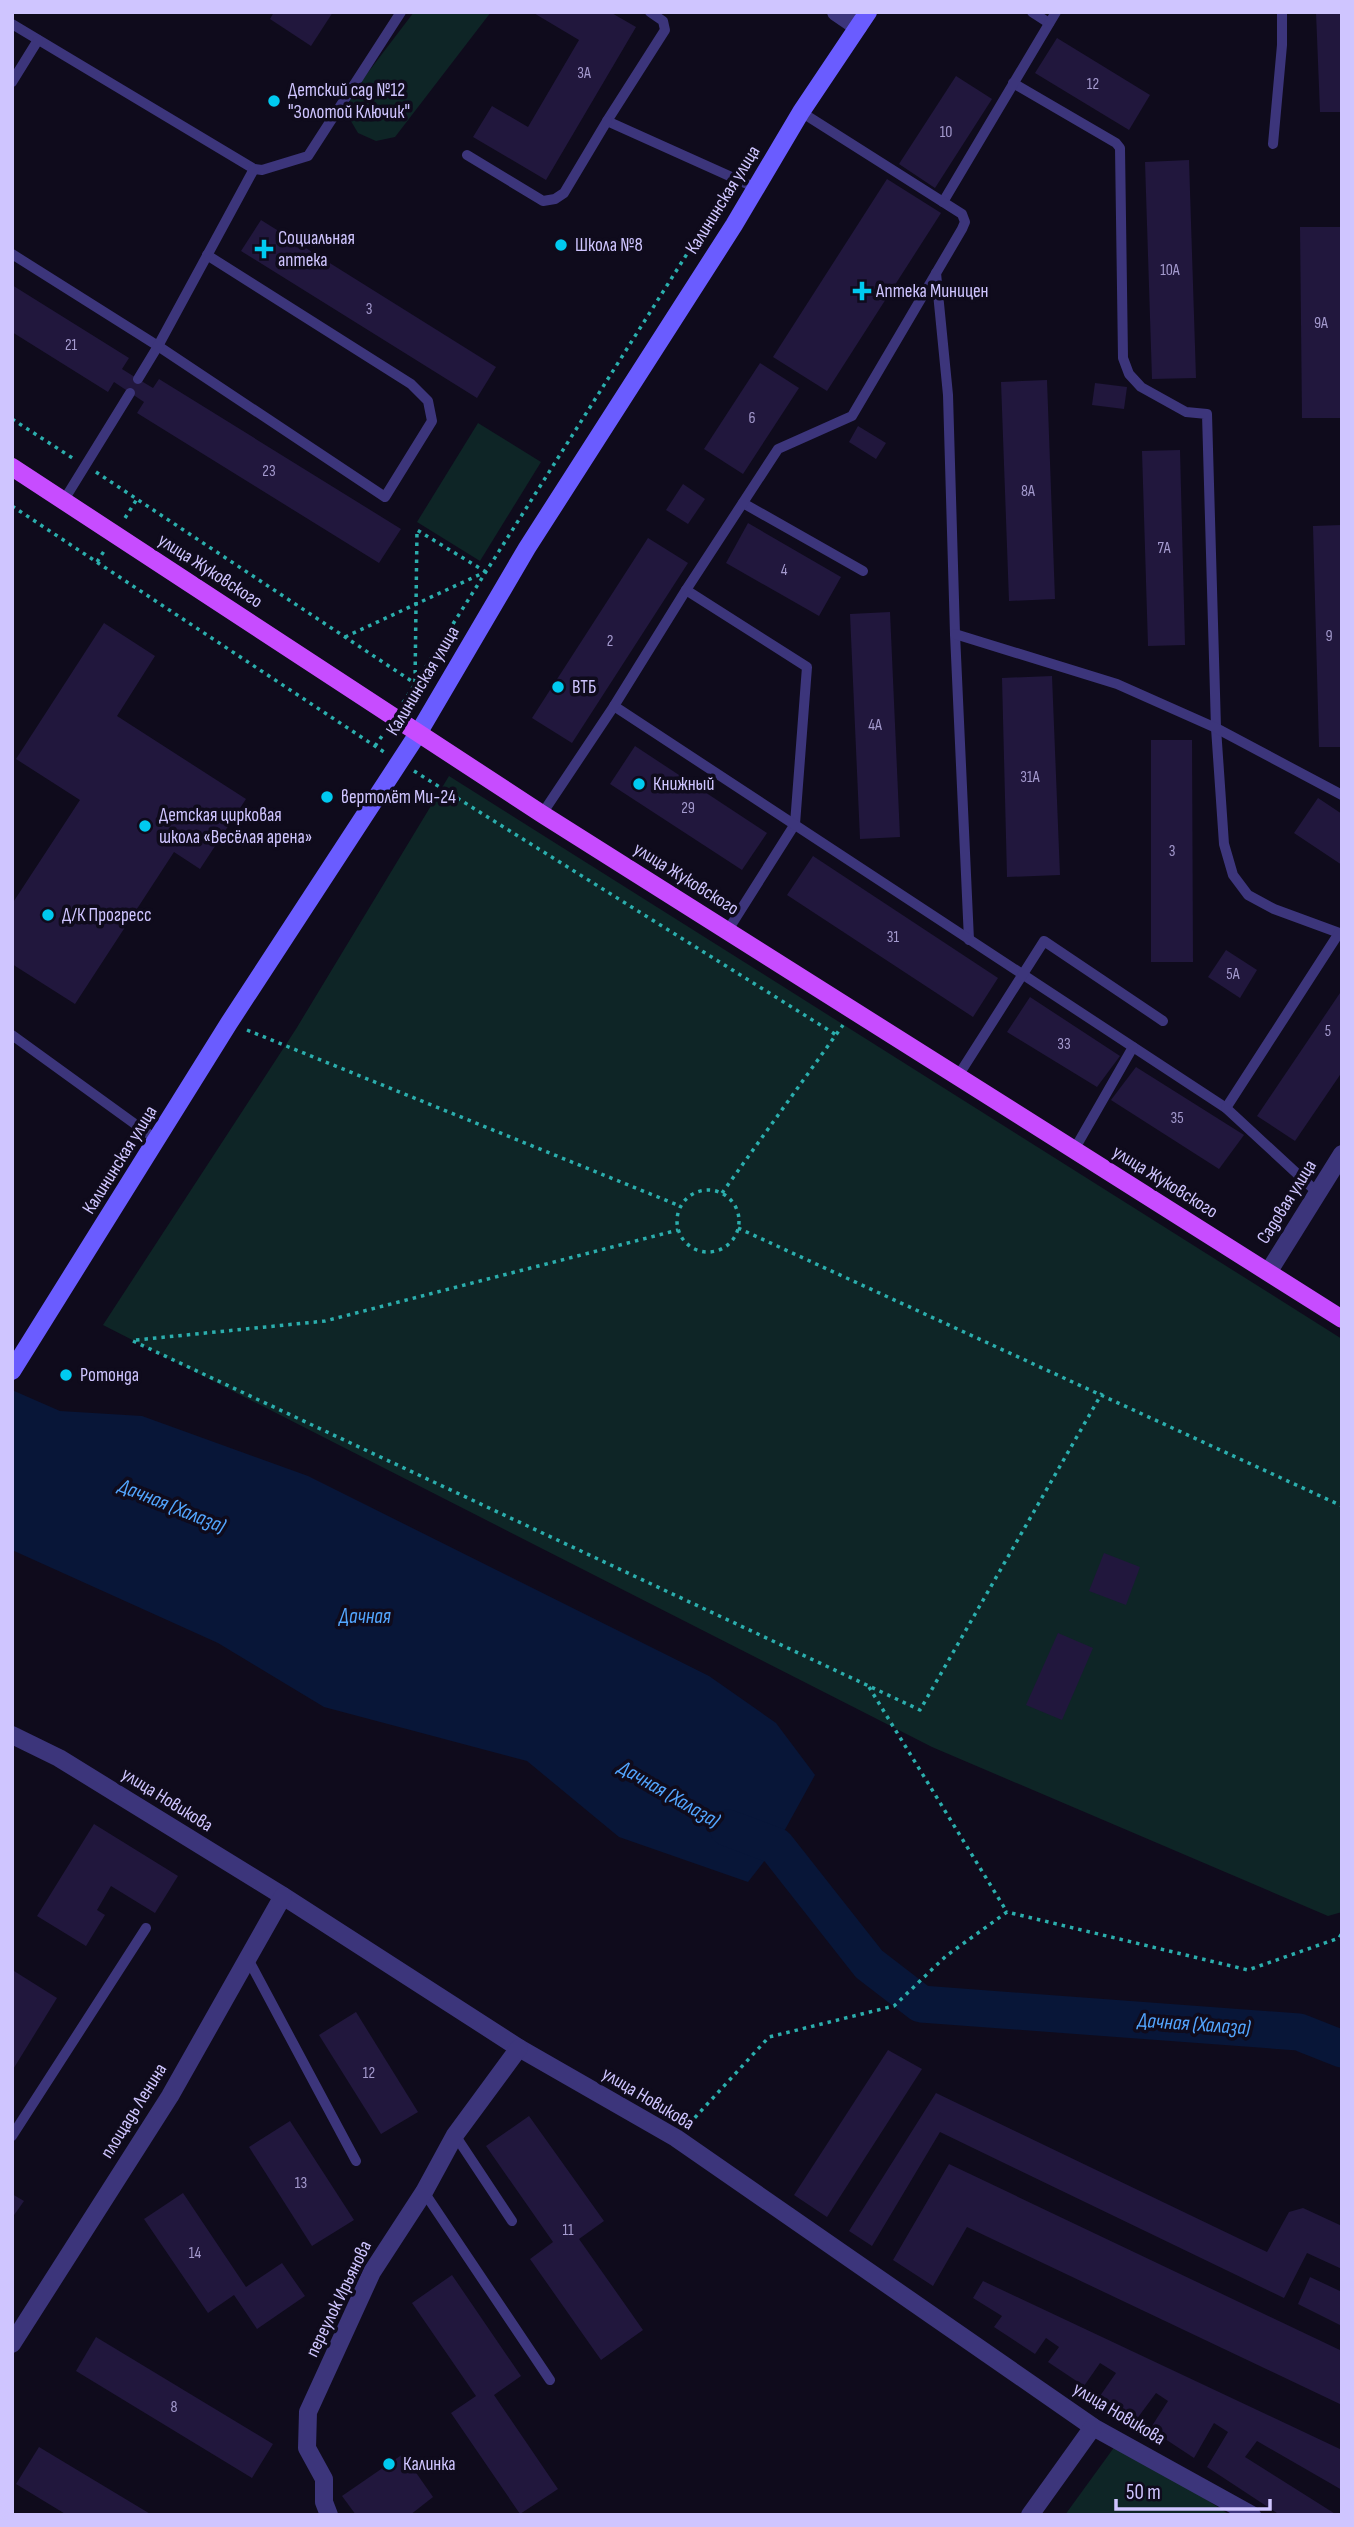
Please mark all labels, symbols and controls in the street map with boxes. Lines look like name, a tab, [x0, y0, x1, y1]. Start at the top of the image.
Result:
house number: 3А	[577, 64, 591, 83]
house number: 12	[1087, 75, 1099, 94]
place label: Детский сад №12 "Золотой Ключик"	[288, 79, 410, 124]
marker: Детский сад №12 "Золотой Ключик"	[266, 93, 282, 109]
house number: 10	[940, 123, 952, 142]
street label: Калининская улица	[680, 141, 766, 259]
place label: Социальная аптека	[278, 227, 355, 272]
place label: Школа №8	[575, 234, 643, 257]
marker: Школа №8	[553, 237, 569, 253]
marker: Социальная аптека	[256, 241, 272, 257]
house number: 10А	[1160, 261, 1180, 280]
place label: Аптека Миницен	[875, 280, 989, 303]
marker: Аптека Миницен	[854, 283, 870, 299]
house number: 3	[366, 300, 372, 319]
house number: 9А	[1314, 314, 1328, 333]
house number: 21	[65, 336, 78, 355]
house number: 6	[748, 409, 756, 428]
house number: 23	[262, 462, 276, 481]
house number: 8А	[1021, 482, 1035, 501]
street label: улица Жуковского	[153, 529, 267, 613]
house number: 7А	[1158, 539, 1171, 558]
house number: 4	[781, 561, 788, 580]
street label: Калининская улица	[381, 622, 465, 740]
house number: 9	[1325, 627, 1333, 646]
house number: 2	[607, 632, 613, 651]
place label: ВТБ	[572, 676, 596, 699]
marker: ВТБ	[550, 679, 566, 695]
house number: 4А	[868, 716, 882, 735]
house number: 31А	[1020, 768, 1040, 787]
place label: Книжный	[653, 773, 714, 796]
marker: Книжный	[631, 776, 647, 792]
place label: вертолёт Ми-24	[341, 786, 456, 809]
marker: вертолёт Ми-24	[319, 789, 335, 805]
house number: 29	[681, 799, 695, 818]
place label: Детская цирковая школа «Весёлая арена»	[159, 804, 312, 849]
marker: Детская цирковая школа «Весёлая арена»	[137, 818, 153, 834]
street label: улица Жуковского	[629, 837, 743, 921]
house number: 3	[1169, 842, 1175, 861]
place label: Д/К Прогресс	[62, 904, 152, 927]
marker: Д/К Прогресс	[40, 907, 56, 923]
house number: 31	[887, 928, 900, 947]
house number: 5А	[1226, 965, 1240, 984]
house number: 5	[1325, 1022, 1331, 1041]
house number: 33	[1057, 1035, 1071, 1054]
street label: Калининская улица	[77, 1101, 163, 1219]
house number: 35	[1170, 1109, 1184, 1128]
street label: улица Жуковского	[1108, 1140, 1222, 1224]
street label: Садовая улица	[1252, 1156, 1322, 1248]
place label: Ротонда	[80, 1364, 139, 1387]
marker: Ротонда	[58, 1367, 74, 1383]
water label: Дачная (Халаза)	[114, 1473, 230, 1539]
water label: Дачная	[338, 1604, 391, 1629]
water label: Дачная (Халаза)	[613, 1754, 725, 1833]
street label: улица Новикова	[117, 1763, 217, 1837]
water label: Дачная (Халаза)	[1136, 2008, 1252, 2040]
street label: площадь Ленина	[96, 2059, 172, 2163]
street label: улица Новикова	[598, 2062, 698, 2136]
house number: 12	[363, 2064, 375, 2083]
house number: 13	[295, 2174, 307, 2193]
house number: 11	[562, 2221, 574, 2240]
street label: переулок Ирьянова	[301, 2237, 377, 2361]
house number: 14	[189, 2244, 201, 2263]
street label: улица Новикова	[1069, 2377, 1169, 2451]
house number: 8	[170, 2398, 178, 2417]
place label: Калинка	[403, 2453, 456, 2476]
marker: Калинка	[381, 2456, 397, 2472]
scale bar	[1116, 2468, 1270, 2512]
text: 50 m	[1126, 2480, 1161, 2505]

